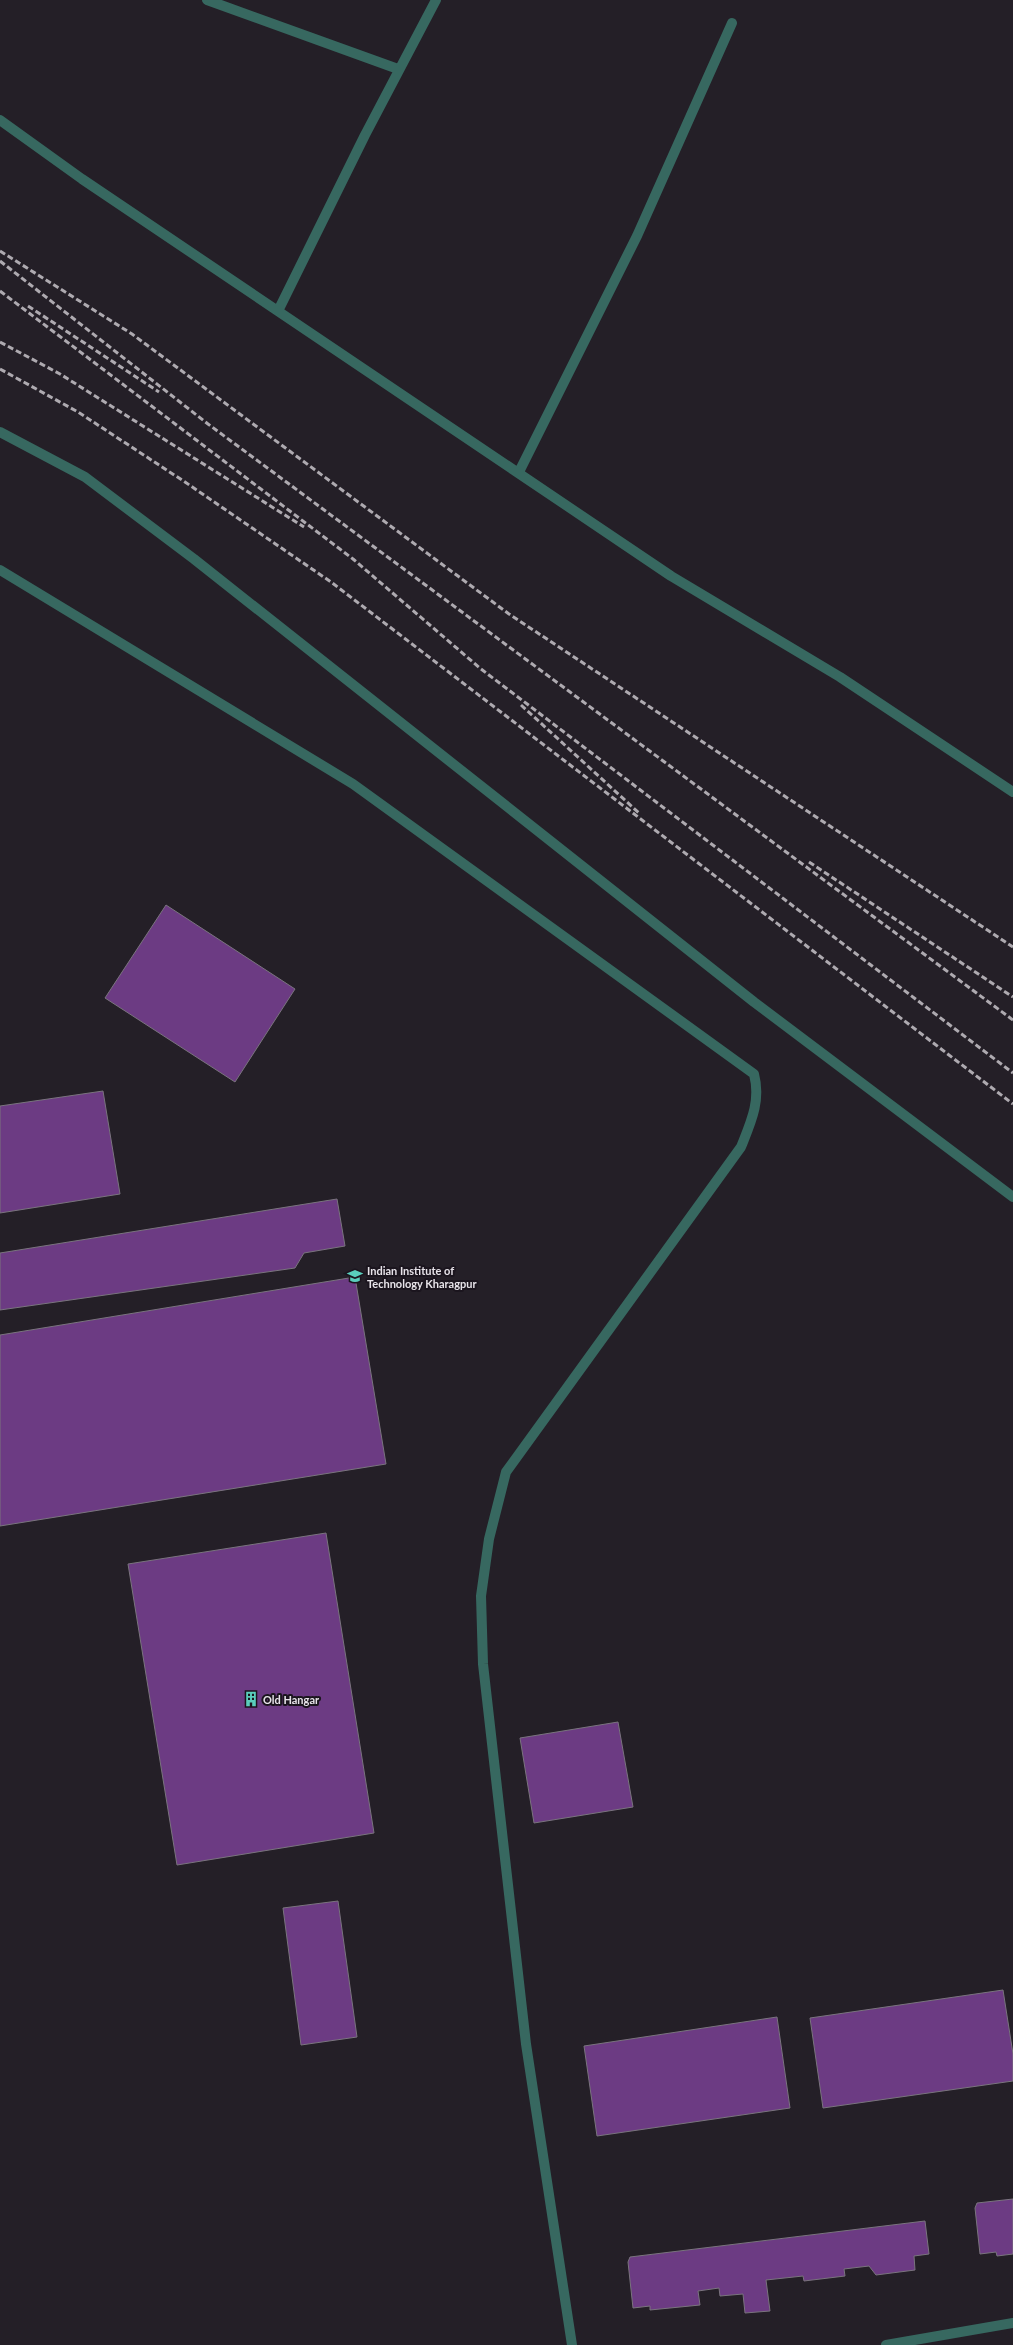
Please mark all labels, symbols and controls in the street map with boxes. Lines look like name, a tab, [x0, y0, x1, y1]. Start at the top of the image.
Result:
place label: Indian Institute of Technology Kharagpur	[367, 1264, 477, 1290]
school or university icon: Indian Institute of Technology Kharagpur	[346, 1267, 364, 1285]
building icon: Old Hangar	[242, 1690, 260, 1708]
place label: Old Hangar	[263, 1693, 320, 1706]

